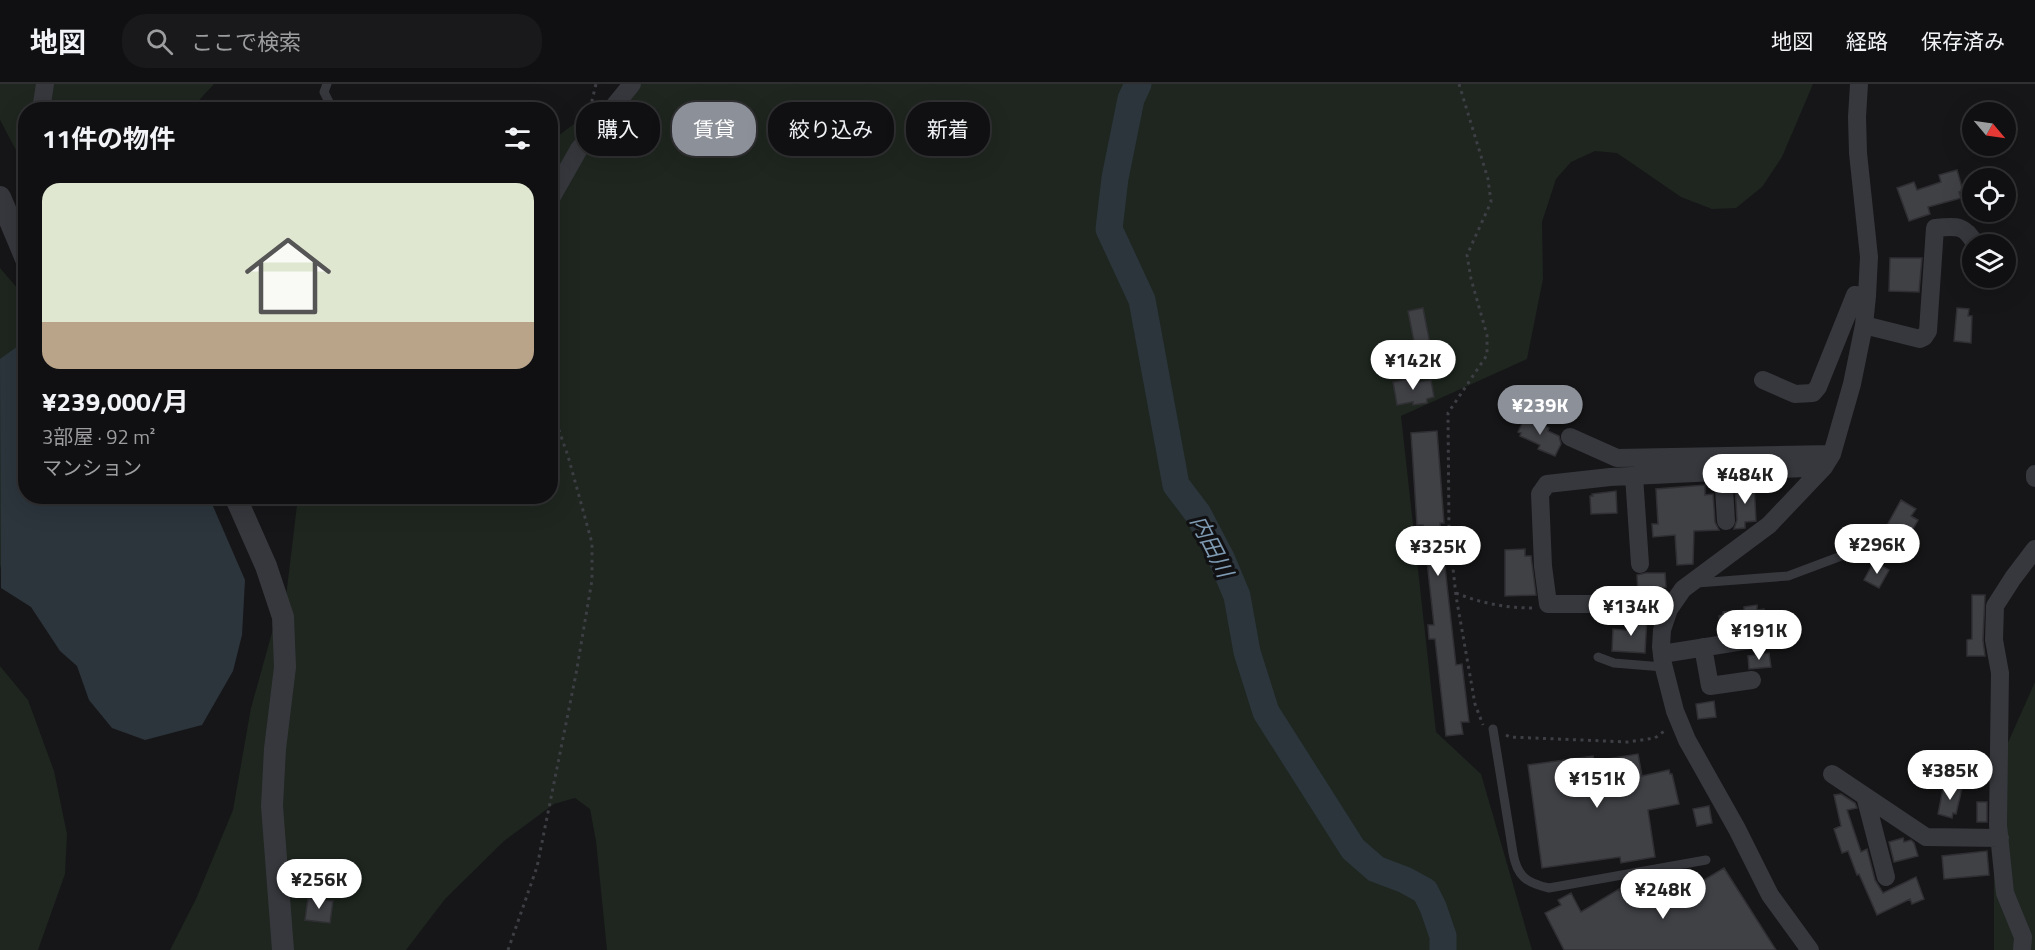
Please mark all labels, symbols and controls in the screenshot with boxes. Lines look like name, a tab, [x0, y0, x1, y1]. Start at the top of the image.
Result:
search box	[122, 14, 542, 68]
text: 地図	[30, 20, 86, 63]
icon: search	[143, 25, 176, 58]
text: ここで検索	[191, 25, 301, 59]
text: 地図	[1771, 25, 1813, 57]
text: 経路	[1846, 25, 1888, 57]
text: 保存済み	[1921, 25, 2005, 57]
chip: 購入	[576, 102, 660, 156]
chip: 賃貸	[672, 102, 756, 156]
chip: 絞り込み	[768, 102, 894, 156]
chip: 新着	[906, 102, 990, 156]
north arrow	[1962, 102, 2016, 156]
map controls	[1962, 102, 2016, 288]
text: 11件の物件	[42, 119, 175, 158]
icon: filters	[501, 122, 534, 155]
button: locate	[1962, 168, 2016, 222]
icon: home	[234, 222, 342, 330]
button: layers	[1962, 234, 2016, 288]
pin: ¥142K	[1371, 340, 1455, 391]
text: ¥142K	[1385, 344, 1441, 375]
text: ¥239,000/月	[42, 382, 189, 421]
pin: ¥239K	[1498, 385, 1582, 436]
text: ¥239K	[1512, 389, 1568, 420]
text: 3部屋 · 92 m²	[42, 421, 155, 452]
text: マンション	[42, 452, 142, 483]
pin: ¥484K	[1703, 454, 1787, 505]
text: ¥484K	[1717, 458, 1773, 489]
water label: 内田川	[1182, 509, 1243, 585]
pin: ¥296K	[1835, 524, 1919, 575]
pin: ¥325K	[1396, 526, 1480, 577]
text: ¥296K	[1849, 528, 1905, 559]
text: ¥325K	[1410, 530, 1466, 561]
pin: ¥134K	[1589, 586, 1673, 637]
text: ¥134K	[1603, 590, 1659, 621]
pin: ¥191K	[1717, 610, 1801, 661]
text: ¥191K	[1731, 614, 1787, 645]
pin: ¥385K	[1908, 750, 1992, 801]
text: ¥385K	[1922, 754, 1978, 785]
pin: ¥151K	[1555, 758, 1639, 809]
text: ¥151K	[1569, 762, 1625, 793]
pin: ¥256K	[277, 859, 361, 910]
text: ¥256K	[291, 863, 347, 894]
pin: ¥248K	[1621, 869, 1705, 920]
text: ¥248K	[1635, 873, 1691, 904]

